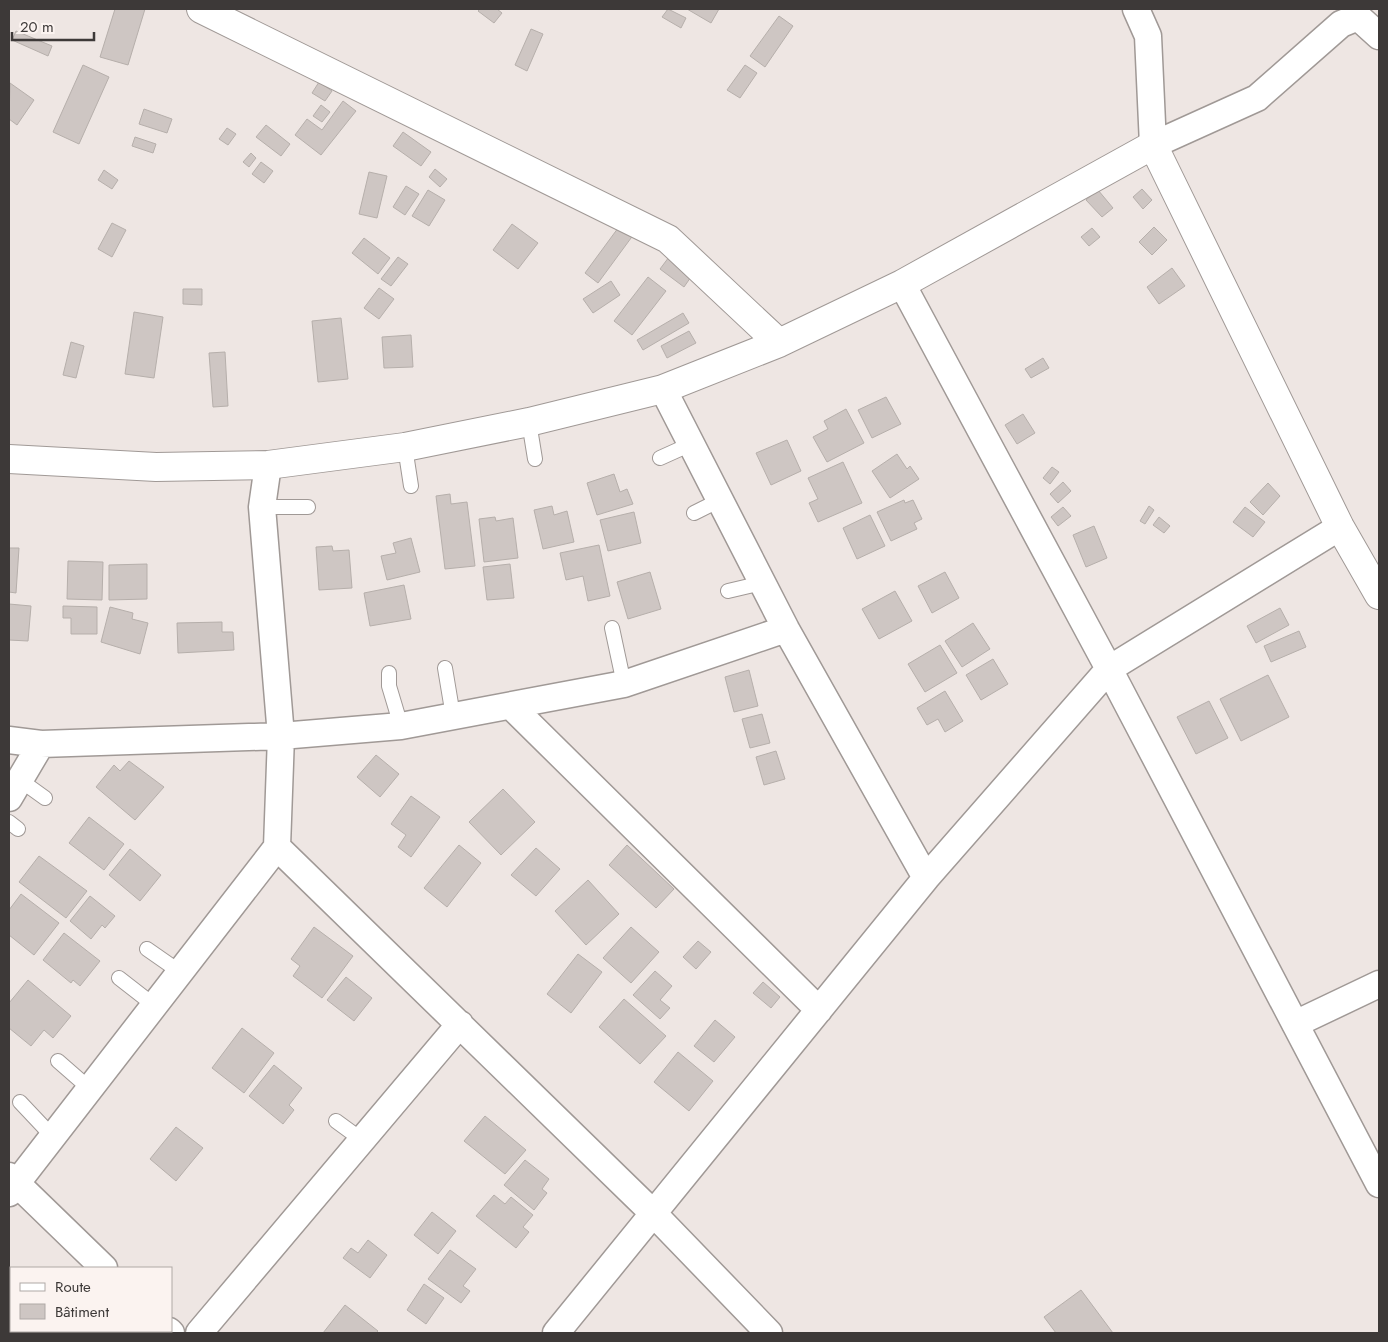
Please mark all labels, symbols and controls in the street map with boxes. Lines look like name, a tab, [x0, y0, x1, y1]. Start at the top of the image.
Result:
scale bar	[12, 10, 95, 42]
text: 20 m	[20, 16, 54, 38]
legend	[10, 1267, 172, 1332]
text: Route	[55, 1276, 91, 1298]
text: Bâtiment	[55, 1301, 109, 1323]

